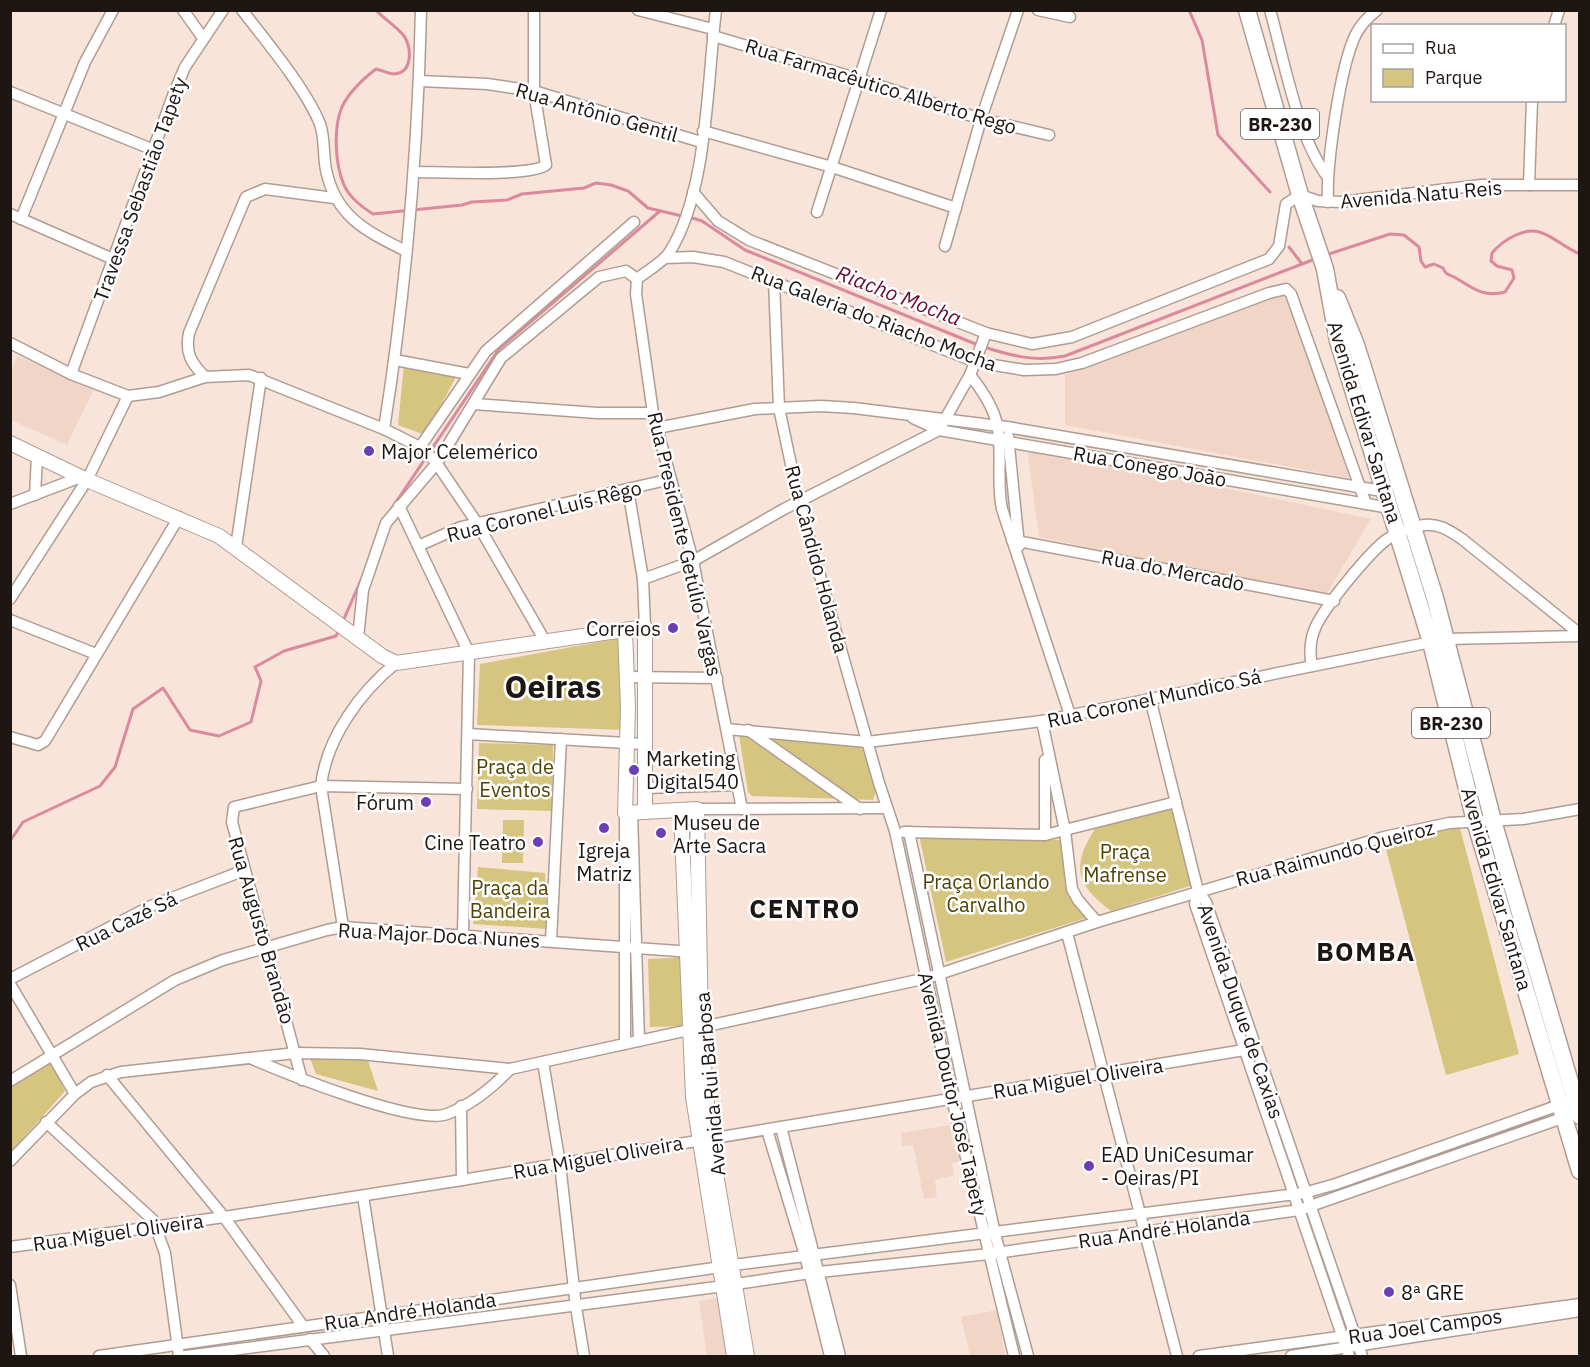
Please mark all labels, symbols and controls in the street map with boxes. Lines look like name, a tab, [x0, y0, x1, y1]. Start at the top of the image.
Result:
legend	[1371, 24, 1566, 102]
street label: Rua Farmacêutico Alberto Rego	[742, 32, 1020, 140]
text: Rua	[1425, 36, 1457, 59]
text: Parque	[1425, 66, 1483, 89]
street label: Travessa Sebastião Tapety	[87, 73, 193, 305]
street label: Rua Antônio Gentil	[513, 76, 681, 148]
road number: BR-230	[1241, 109, 1319, 139]
street label: Avenida Natu Reis	[1339, 173, 1503, 215]
water label: Riacho Mocha	[832, 258, 966, 332]
street label: Rua Galeria do Riacho Mocha	[747, 259, 1001, 378]
street label: Avenida Edivar Santana	[1321, 317, 1409, 527]
street label: Rua Presidente Getúlio Vargas	[641, 409, 729, 679]
place label: Major Celemérico	[381, 438, 538, 465]
street label: Rua Conego João	[1071, 439, 1229, 493]
marker: Major Celemérico	[362, 444, 376, 458]
street label: Rua Cândido Holanda	[779, 462, 855, 656]
street label: Rua Coronel Luís Rêgo	[444, 474, 644, 548]
street label: Rua do Mercado	[1099, 543, 1247, 597]
place label: Correios	[586, 615, 661, 642]
marker: Correios	[666, 621, 680, 635]
street label: Rua Coronel Mundico Sá	[1045, 662, 1264, 734]
district label: Oeiras	[505, 665, 601, 707]
road number: BR-230	[1412, 708, 1490, 738]
place label: Marketing Digital540	[646, 745, 739, 795]
park label: Praça de Eventos	[476, 753, 554, 803]
marker: Marketing Digital540	[627, 763, 641, 777]
street label: Avenida Edivar Santana	[1455, 784, 1539, 994]
place label: Fórum	[356, 789, 414, 816]
marker: Fórum	[419, 795, 433, 809]
place label: Museu de Arte Sacra	[673, 809, 766, 859]
street label: Rua Raimundo Queiroz	[1233, 813, 1437, 893]
marker: Igreja Matriz	[597, 821, 611, 835]
marker: Museu de Arte Sacra	[654, 826, 668, 840]
place label: Cine Teatro	[424, 829, 526, 856]
street label: Rua Augusto Brandão	[222, 833, 302, 1027]
marker: Cine Teatro	[531, 835, 545, 849]
place label: Igreja Matriz	[576, 837, 632, 887]
park label: Praça Mafrense	[1083, 838, 1167, 888]
park label: Praça Orlando Carvalho	[922, 868, 1050, 918]
park label: Praça da Bandeira	[470, 874, 551, 924]
street label: Rua Cazé Sá	[71, 885, 182, 957]
district label: CENTRO	[749, 891, 861, 925]
street label: Avenida Duque de Caxias	[1191, 900, 1291, 1122]
street label: Rua Major Doca Nunes	[337, 916, 541, 954]
district label: BOMBA	[1316, 934, 1416, 968]
street label: Avenida Doutor José Tapety	[912, 969, 994, 1219]
street label: Avenida Rui Barbosa	[688, 991, 731, 1177]
street label: Rua Miguel Oliveira	[991, 1051, 1165, 1105]
street label: Rua Miguel Oliveira	[511, 1129, 685, 1185]
place label: EAD UniCesumar - Oeiras/PI	[1101, 1141, 1254, 1191]
marker: EAD UniCesumar - Oeiras/PI	[1082, 1159, 1096, 1173]
street label: Rua André Holanda	[1076, 1204, 1252, 1254]
street label: Rua Miguel Oliveira	[31, 1207, 205, 1257]
place label: 8ª GRE	[1401, 1279, 1464, 1306]
marker: 8ª GRE	[1382, 1285, 1396, 1299]
street label: Rua André Holanda	[322, 1286, 498, 1336]
street label: Rua Joel Campos	[1346, 1302, 1504, 1350]

